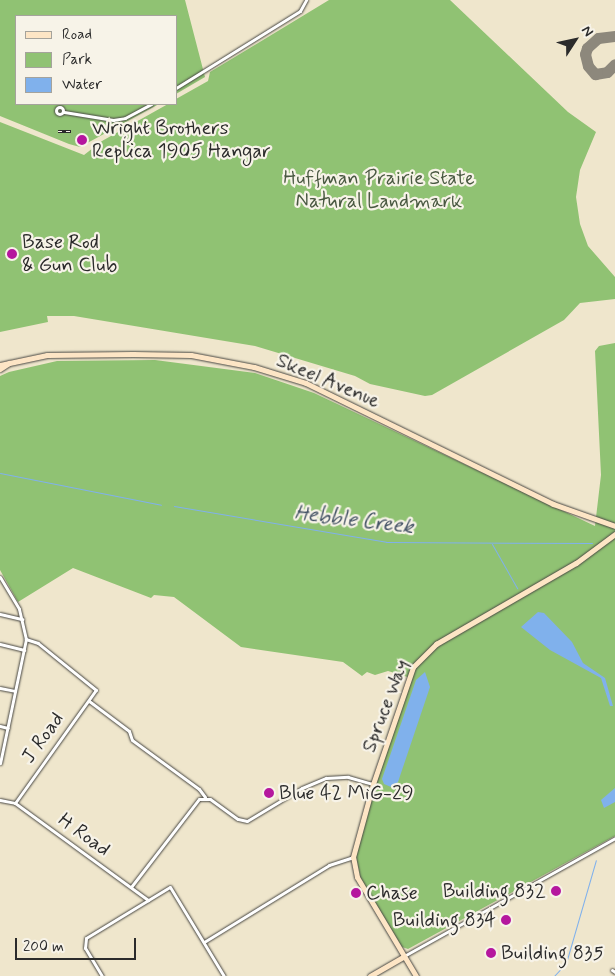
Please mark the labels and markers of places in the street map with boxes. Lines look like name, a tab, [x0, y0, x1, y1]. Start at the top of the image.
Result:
place label: Wright Brothers Replica 1905 Hangar	[92, 116, 271, 163]
marker: Wright Brothers Replica 1905 Hangar	[76, 134, 88, 146]
place label: Base Rod & Gun Club	[22, 230, 117, 277]
marker: Base Rod & Gun Club	[6, 248, 18, 260]
place label: Blue 42 MiG-29	[279, 781, 414, 805]
marker: Blue 42 MiG-29	[263, 787, 275, 799]
place label: Building 832	[443, 879, 546, 903]
place label: Chase	[366, 881, 418, 905]
marker: Building 832	[550, 885, 562, 897]
marker: Chase	[350, 887, 362, 899]
place label: Building 834	[393, 908, 496, 932]
marker: Building 834	[500, 914, 512, 926]
place label: Building 835	[501, 941, 604, 965]
marker: Building 835	[485, 947, 497, 959]

